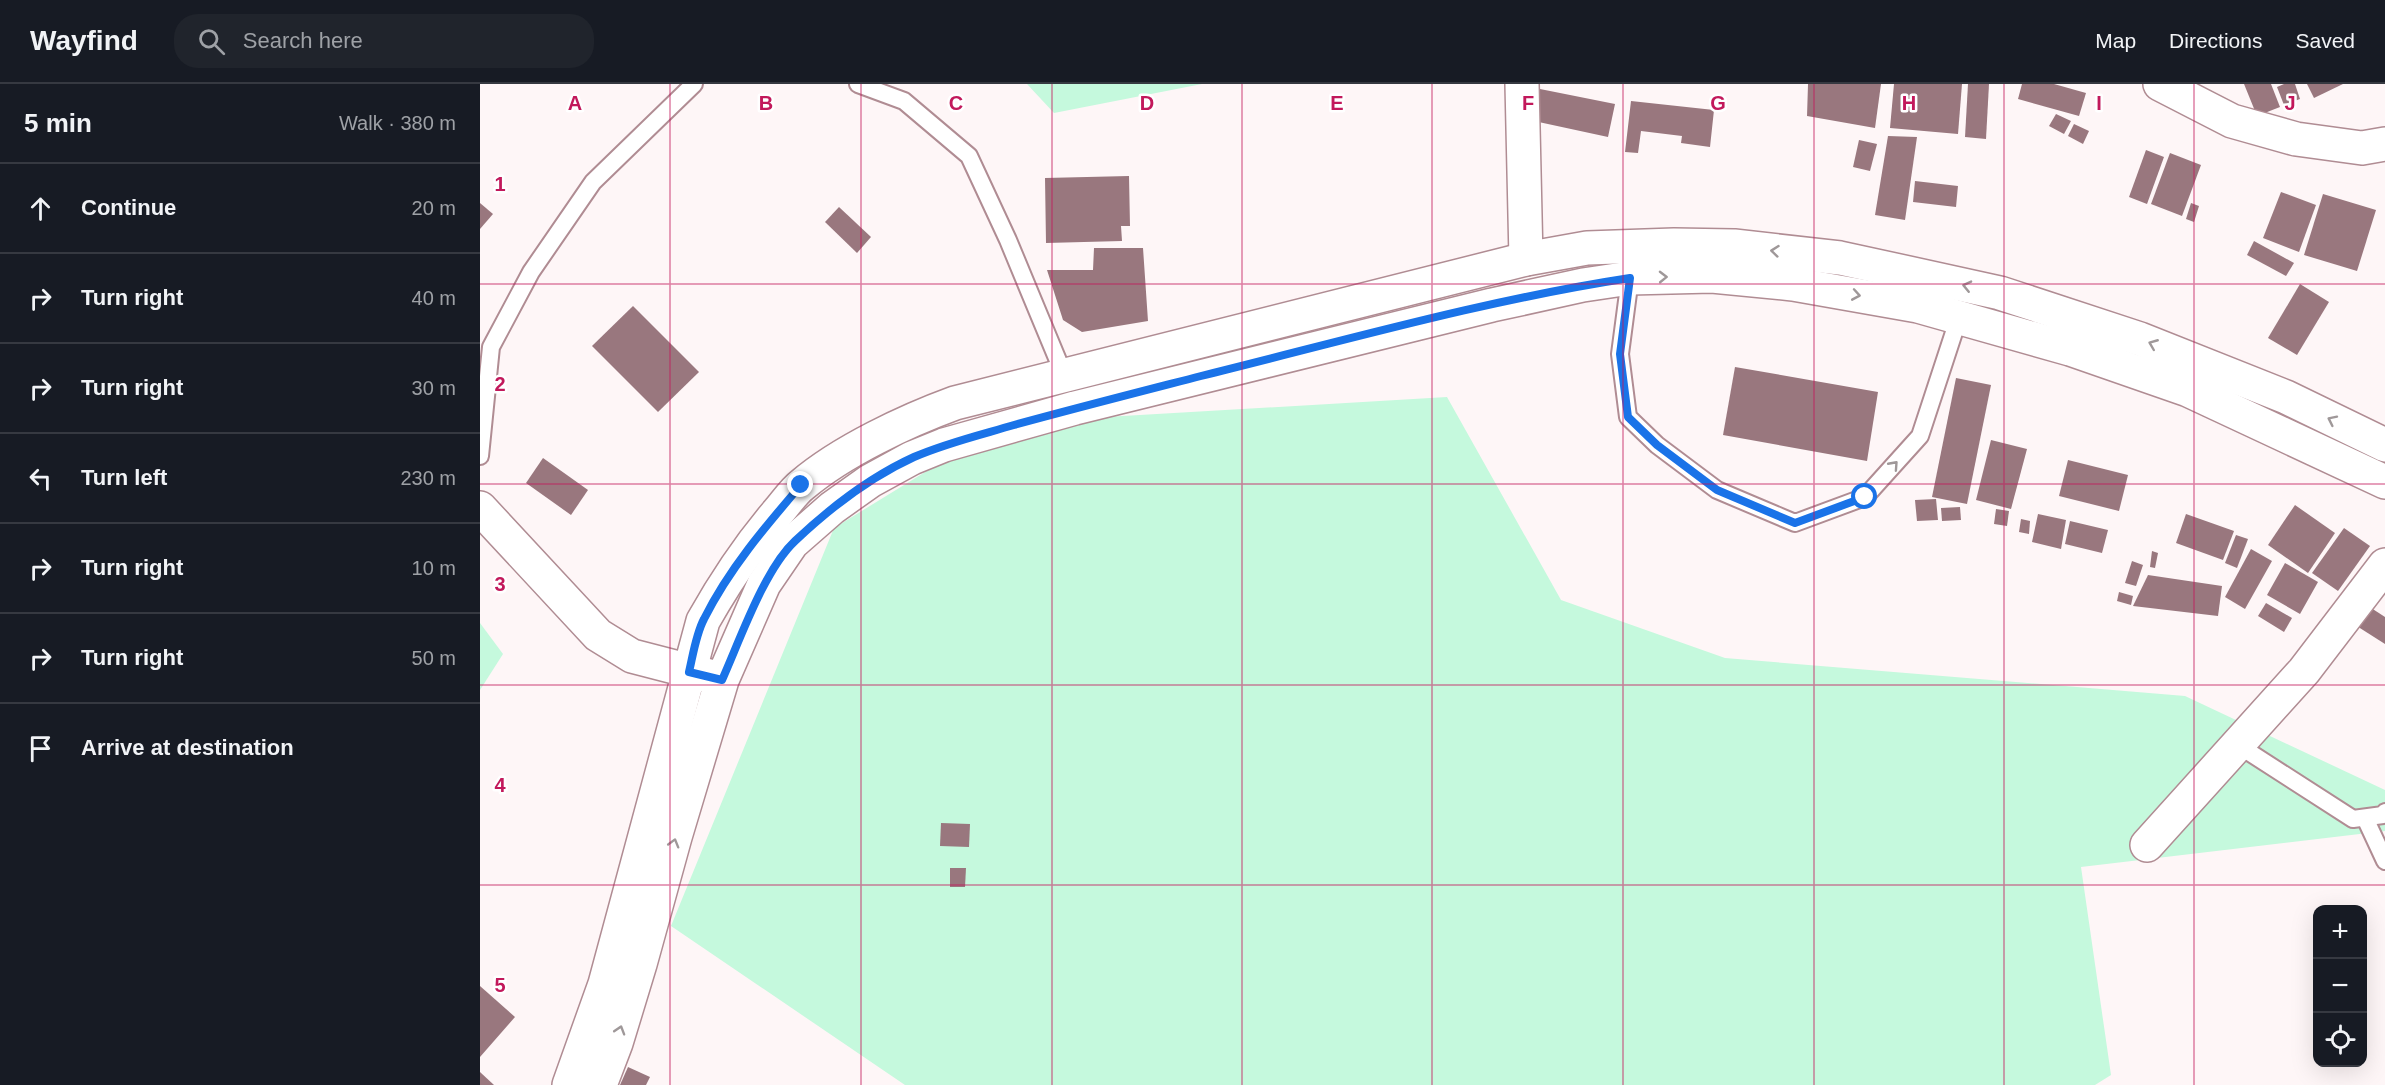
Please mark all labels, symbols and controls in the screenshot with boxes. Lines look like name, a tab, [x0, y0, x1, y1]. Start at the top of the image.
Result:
search box	[174, 14, 594, 68]
text: Wayfind	[30, 25, 138, 56]
icon: search	[195, 25, 228, 58]
text: Search here	[243, 28, 363, 53]
text: Map	[2095, 29, 2136, 52]
text: Directions	[2169, 29, 2262, 52]
text: Saved	[2295, 29, 2355, 52]
text: A	[568, 92, 582, 114]
text: B	[759, 92, 773, 114]
text: C	[949, 92, 963, 114]
text: D	[1140, 92, 1154, 114]
text: E	[1330, 92, 1344, 114]
text: F	[1522, 92, 1534, 114]
text: G	[1710, 92, 1726, 114]
text: H	[1902, 92, 1916, 114]
text: I	[2096, 92, 2102, 114]
text: J	[2284, 92, 2296, 114]
text: 5 min	[24, 108, 92, 138]
text: Walk · 380 m	[339, 112, 456, 134]
text: 1	[494, 173, 506, 195]
icon: ahead	[24, 192, 57, 225]
text: Continue	[81, 195, 176, 220]
text: 20 m	[412, 197, 456, 219]
one-way arrow	[1771, 245, 1780, 258]
one-way arrow	[1658, 271, 1667, 283]
one-way arrow	[1962, 280, 1972, 293]
icon: right	[24, 282, 57, 315]
text: Turn right	[81, 285, 183, 310]
text: 40 m	[412, 287, 456, 309]
one-way arrow	[1851, 288, 1861, 301]
one-way arrow	[2148, 339, 2159, 351]
icon: right	[24, 372, 57, 405]
text: 2	[494, 373, 506, 395]
text: Turn right	[81, 375, 183, 400]
text: 30 m	[412, 377, 456, 399]
one-way arrow	[2328, 415, 2339, 427]
icon: left	[24, 462, 57, 495]
one-way arrow	[1887, 462, 1898, 472]
text: Turn left	[81, 465, 167, 490]
text: 230 m	[400, 467, 456, 489]
route end	[787, 471, 813, 497]
route start	[1851, 483, 1877, 509]
icon: right	[24, 552, 57, 585]
text: Turn right	[81, 555, 183, 580]
text: 10 m	[412, 557, 456, 579]
text: 3	[494, 573, 506, 595]
icon: right	[24, 642, 57, 675]
text: Turn right	[81, 645, 183, 670]
text: 50 m	[412, 647, 456, 669]
icon: arrive	[24, 732, 57, 765]
text: Arrive at destination	[81, 735, 294, 760]
text: 4	[494, 774, 506, 796]
one-way arrow	[667, 838, 679, 849]
map controls	[2313, 905, 2367, 1067]
button: +	[2313, 905, 2367, 959]
button: −	[2313, 959, 2367, 1013]
text: 5	[494, 974, 506, 996]
button: locate	[2313, 1013, 2367, 1067]
one-way arrow	[613, 1025, 625, 1036]

